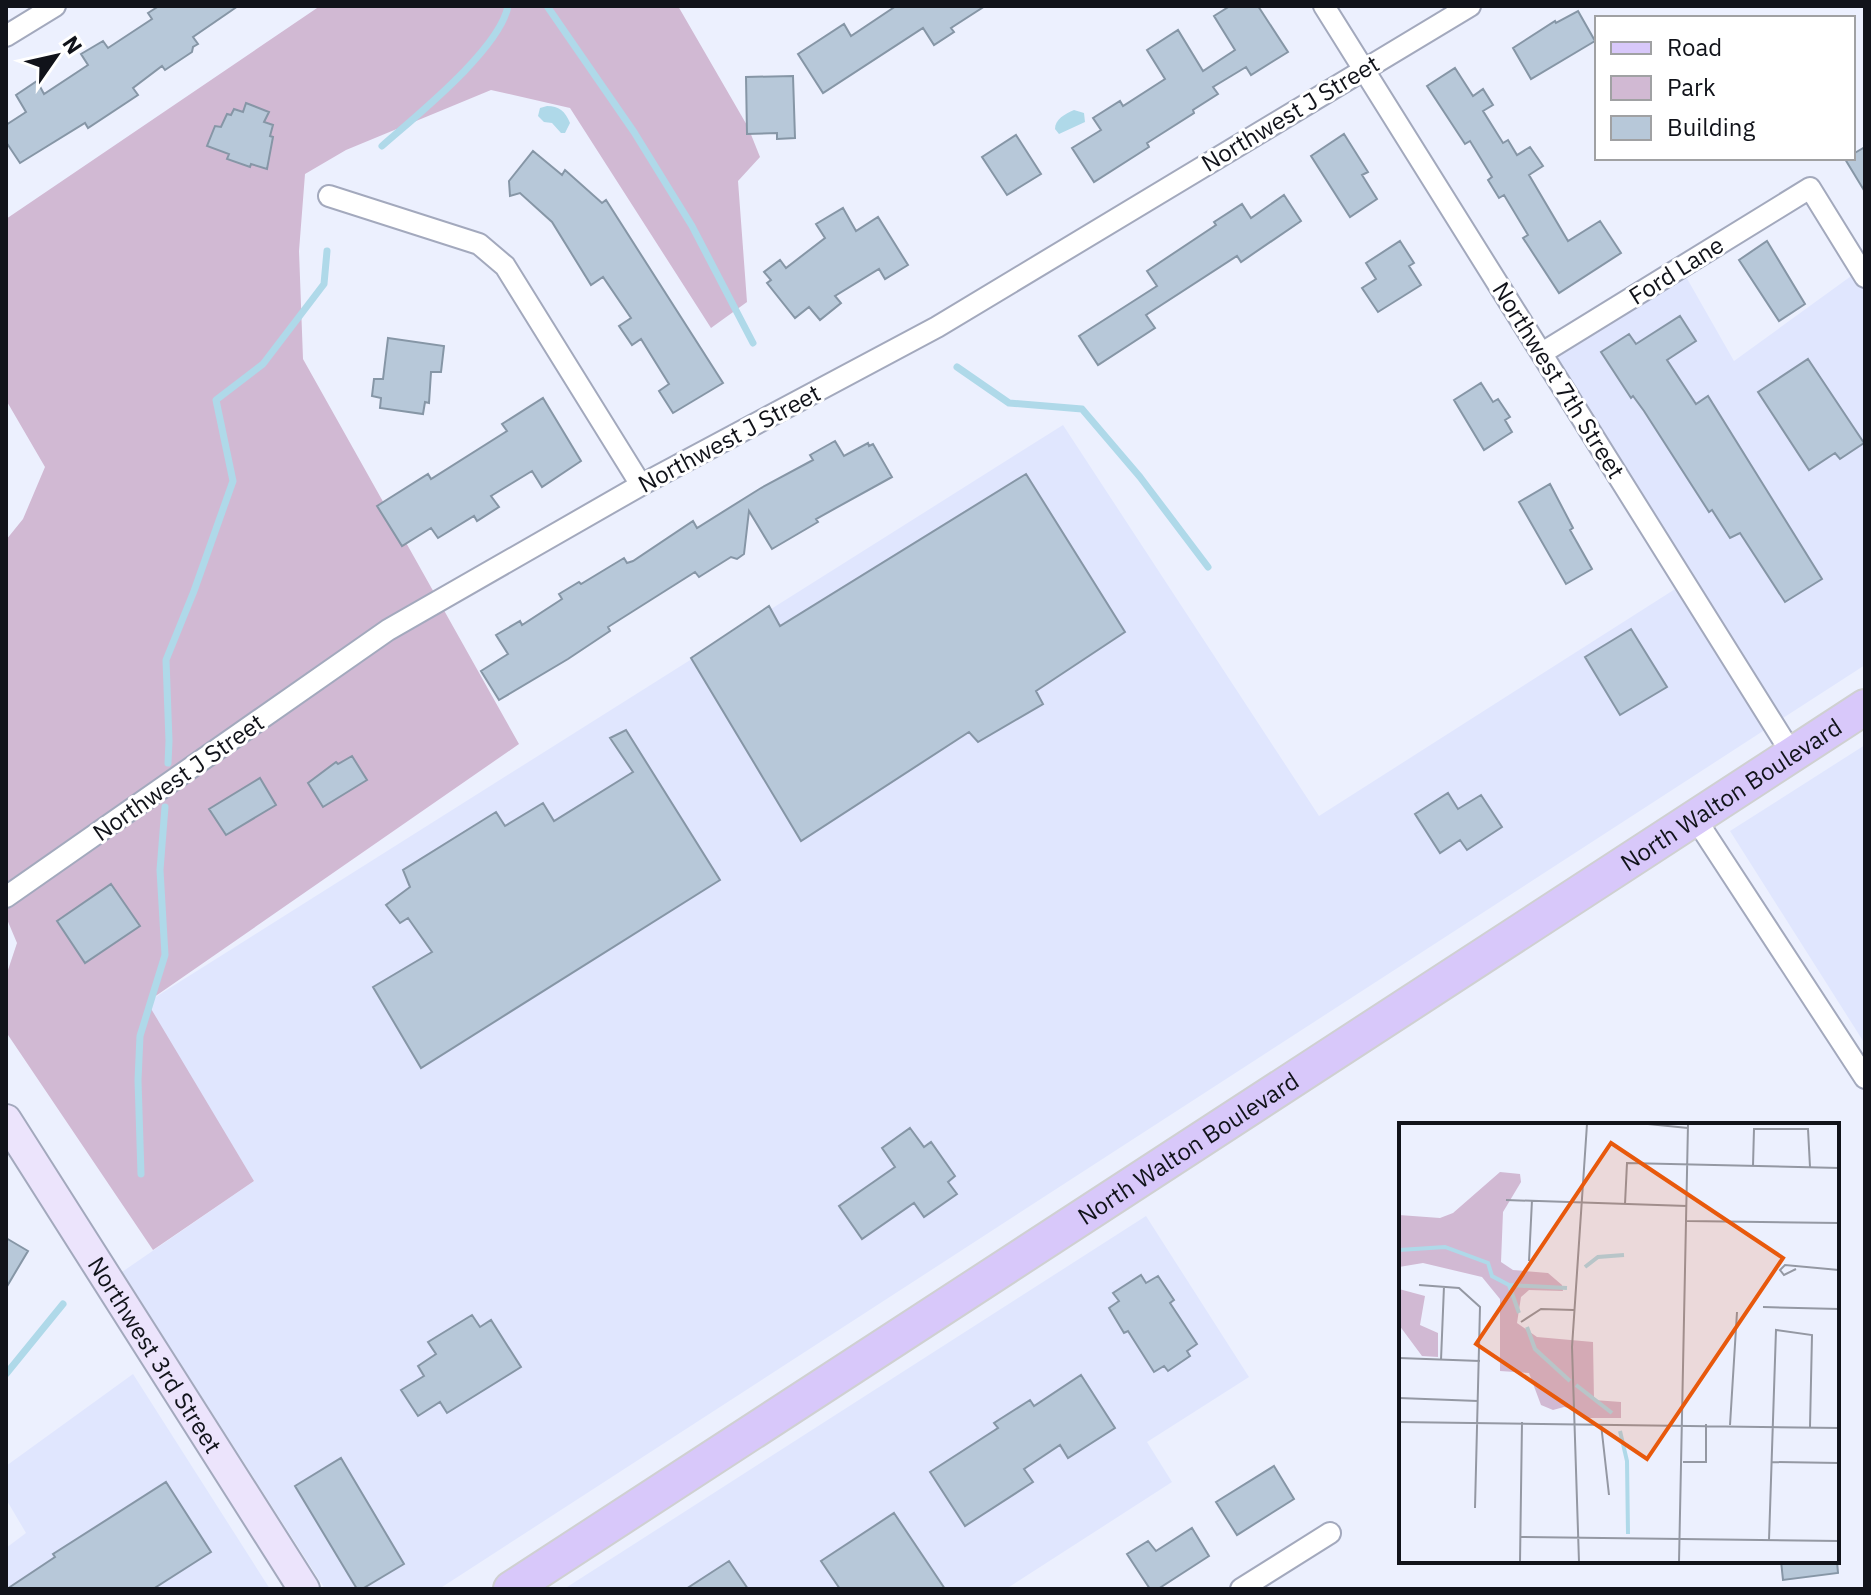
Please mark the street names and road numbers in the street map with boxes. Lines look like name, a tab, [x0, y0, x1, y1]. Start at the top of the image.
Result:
street label: Northwest J Street	[1195, 47, 1385, 179]
street label: Ford Lane	[1623, 228, 1729, 312]
street label: Northwest 7th Street	[1485, 276, 1633, 484]
street label: Northwest J Street	[632, 376, 826, 500]
street label: Northwest J Street	[86, 706, 270, 848]
street label: North Walton Boulevard	[1614, 711, 1848, 878]
street label: North Walton Boulevard	[1071, 1064, 1305, 1232]
street label: Northwest 3rd Street	[81, 1250, 229, 1459]

